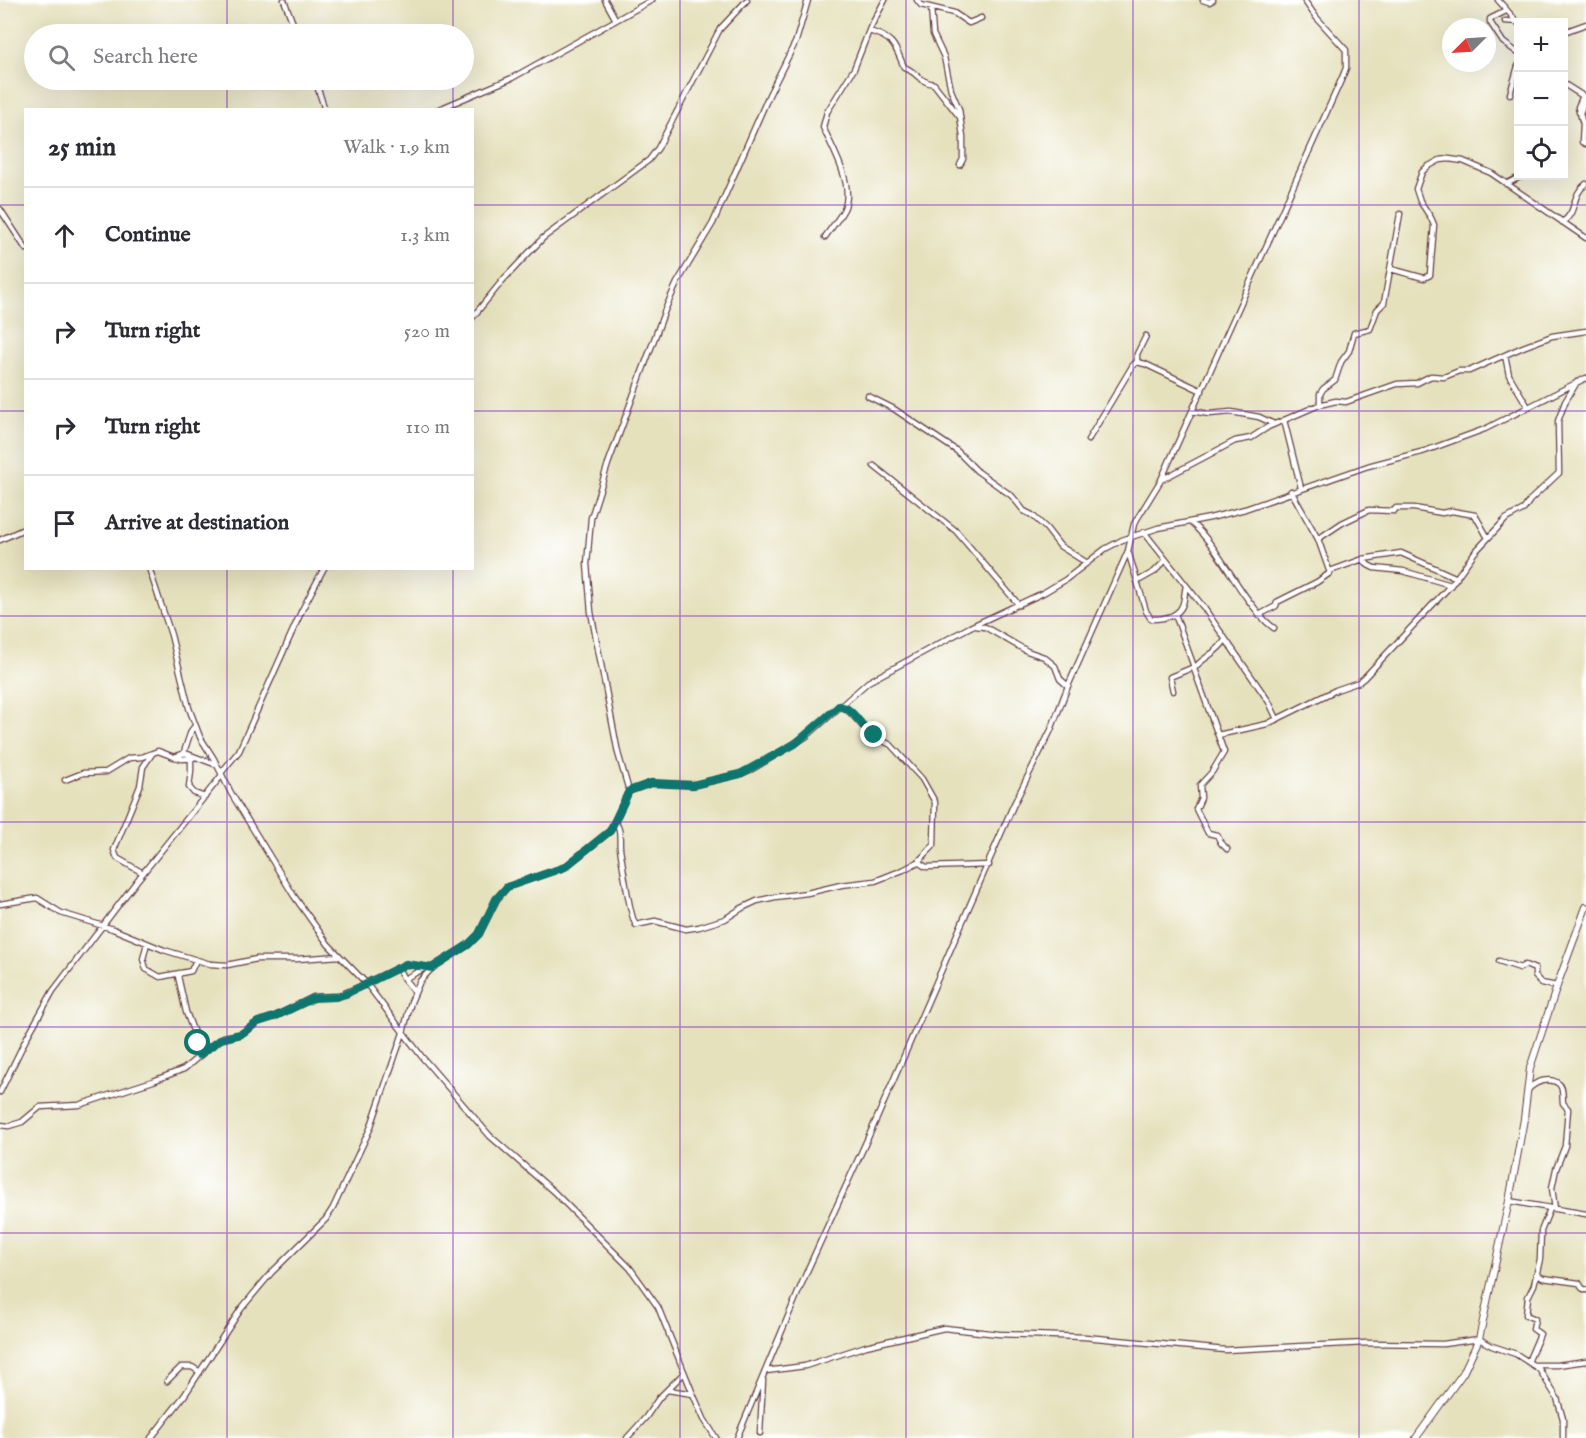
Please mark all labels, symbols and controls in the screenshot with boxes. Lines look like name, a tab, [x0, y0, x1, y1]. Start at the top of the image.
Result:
north arrow	[1442, 18, 1496, 72]
map controls	[1514, 18, 1568, 180]
button: +	[1514, 18, 1568, 72]
search box	[24, 24, 474, 90]
icon: search	[45, 41, 78, 74]
text: Search here	[93, 43, 198, 71]
button: −	[1514, 72, 1568, 126]
button: locate	[1514, 126, 1568, 180]
text: 25 min	[48, 131, 116, 164]
text: Walk · 1.9 km	[343, 135, 450, 160]
icon: ahead	[48, 219, 81, 252]
text: Continue	[105, 221, 191, 249]
text: 1.3 km	[400, 223, 450, 248]
icon: right	[48, 315, 81, 348]
text: Turn right	[105, 317, 200, 345]
text: 520 m	[404, 319, 450, 344]
icon: right	[48, 411, 81, 444]
text: Turn right	[105, 413, 200, 441]
text: 110 m	[406, 415, 450, 440]
icon: arrive	[48, 507, 81, 540]
text: Arrive at destination	[105, 509, 289, 537]
route end	[860, 721, 886, 747]
route start	[184, 1029, 210, 1055]

